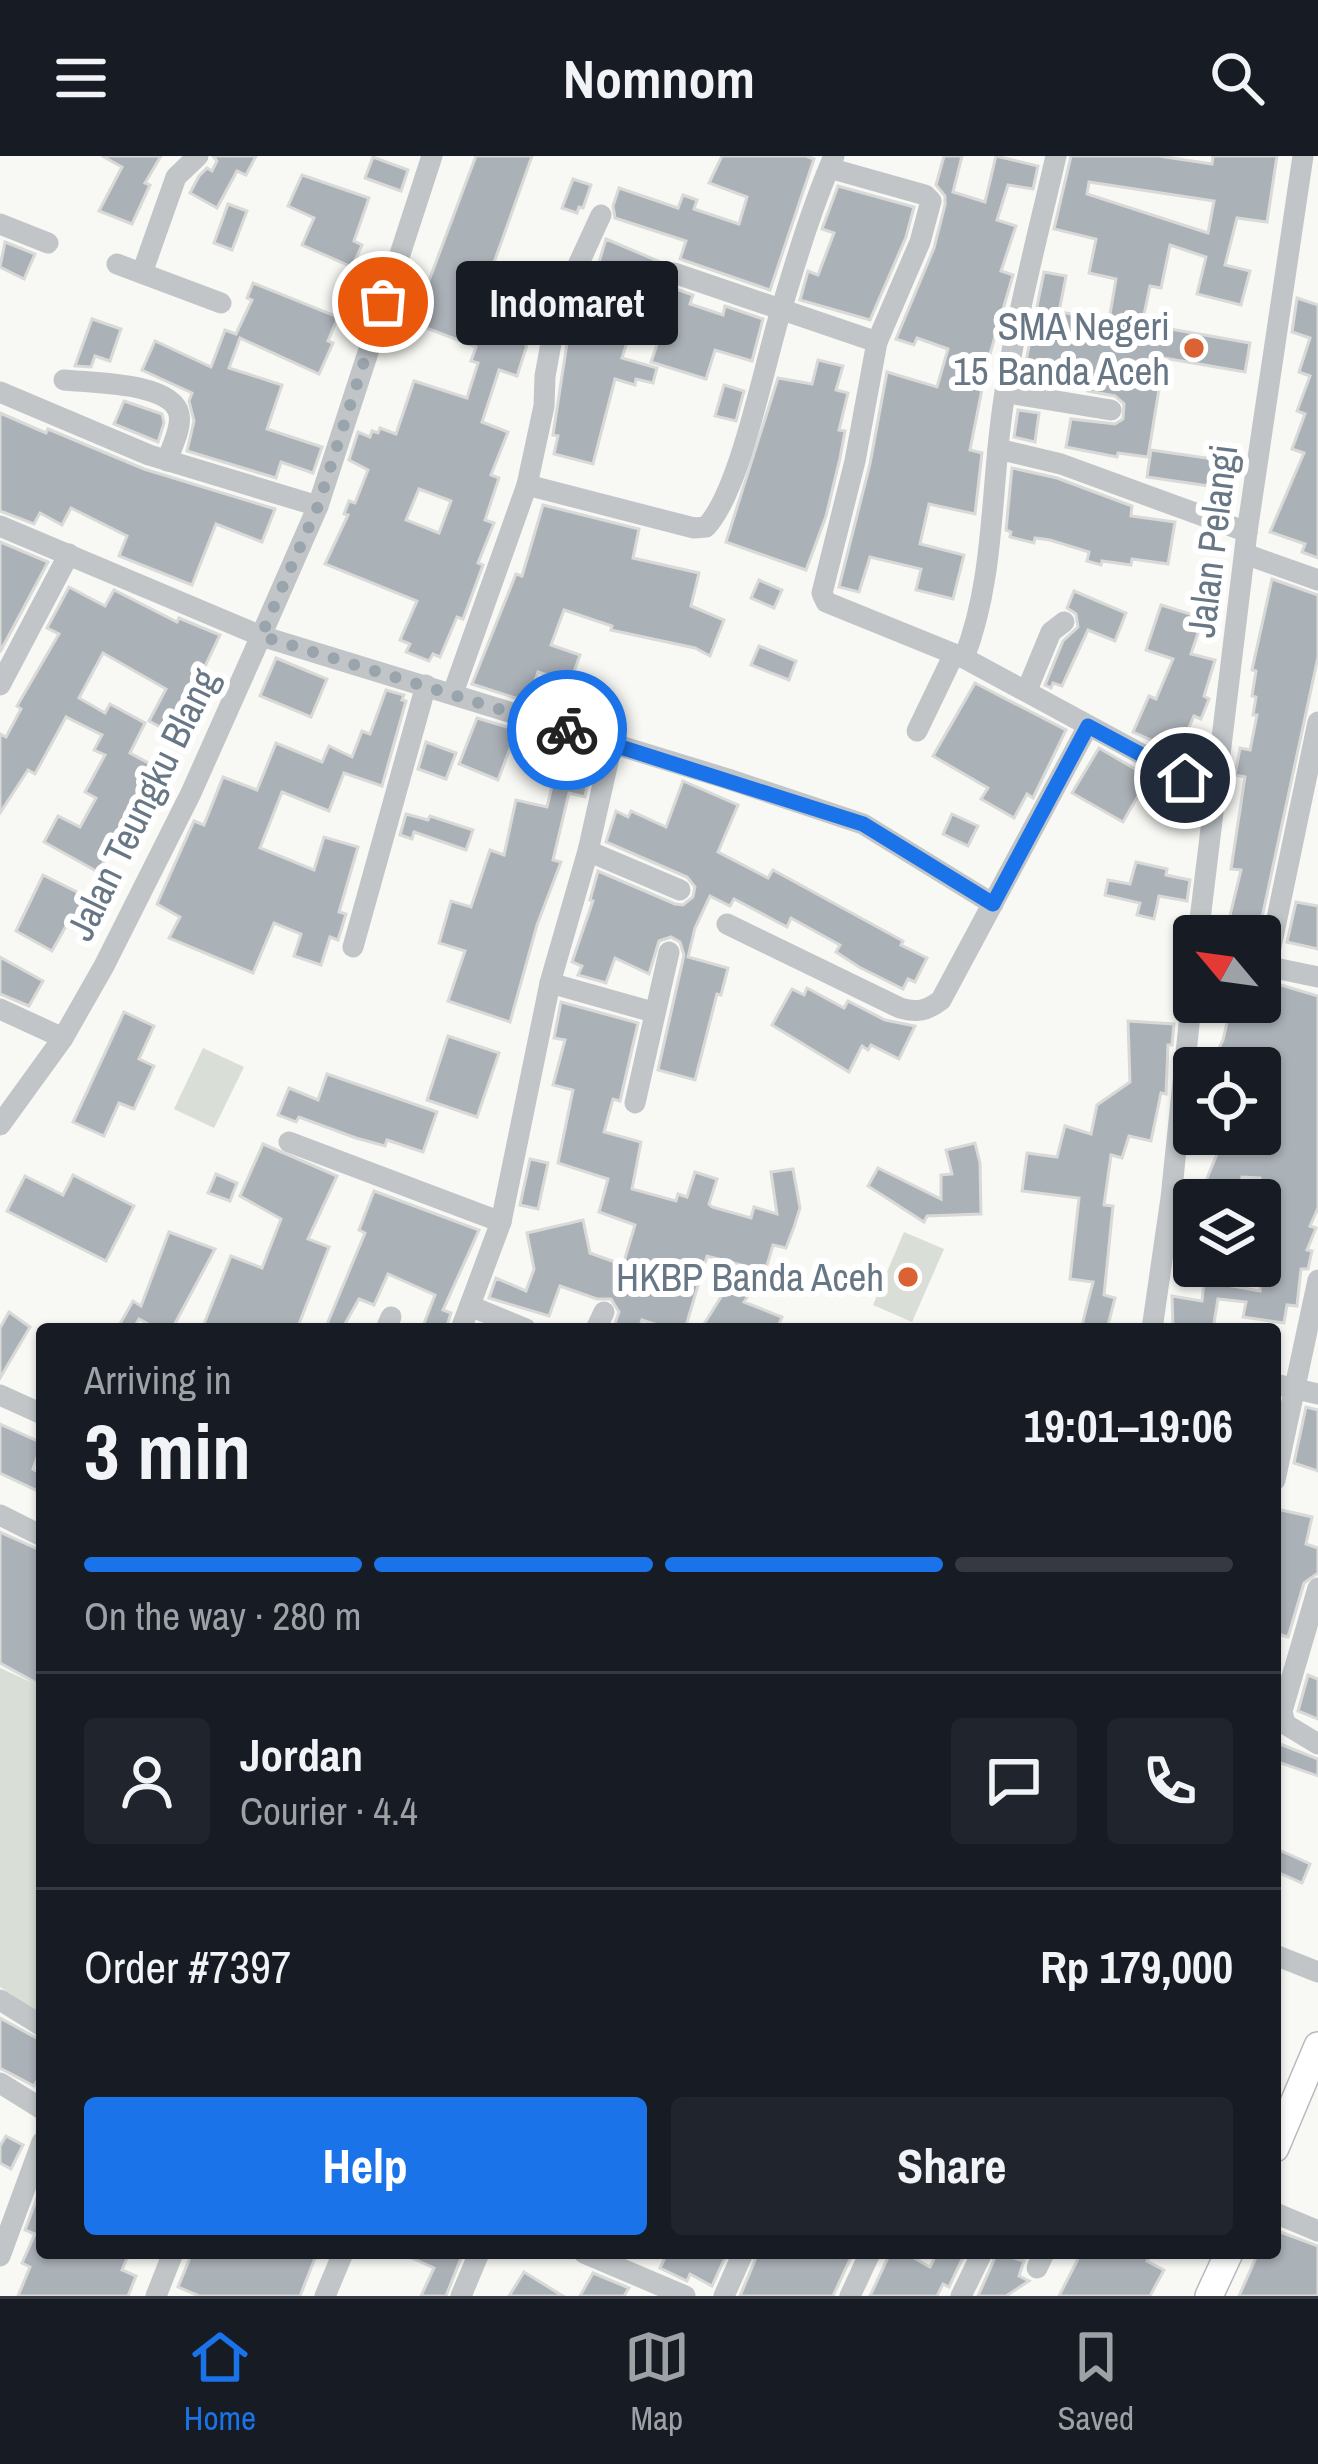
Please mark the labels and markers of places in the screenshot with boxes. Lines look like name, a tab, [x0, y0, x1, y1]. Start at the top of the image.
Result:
pin	[332, 251, 434, 353]
callout: Indomaret	[455, 260, 677, 344]
place label: SMA Negeri 15 Banda Aceh	[953, 300, 1170, 397]
marker: SMA Negeri 15 Banda Aceh	[1181, 335, 1207, 361]
pin	[1134, 727, 1236, 829]
place label: HKBP Banda Aceh	[616, 1251, 884, 1303]
marker: HKBP Banda Aceh	[895, 1264, 921, 1290]

